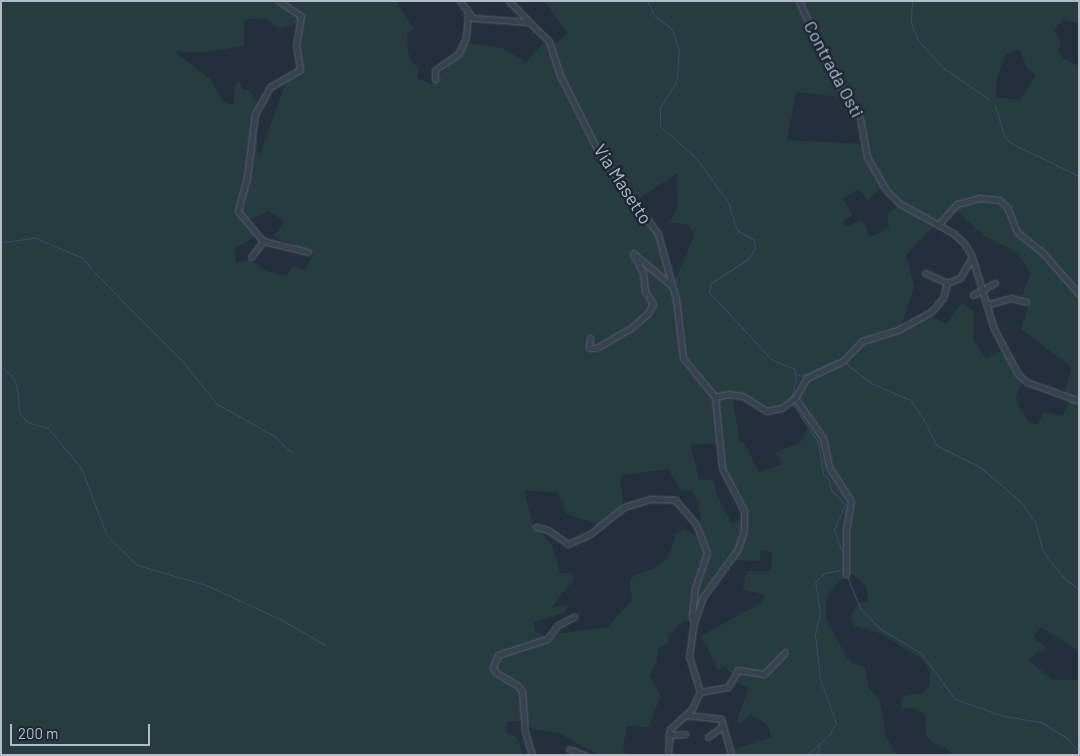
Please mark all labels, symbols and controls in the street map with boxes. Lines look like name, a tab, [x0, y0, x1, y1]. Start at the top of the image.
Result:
street label: Contrada Osti	[800, 17, 868, 121]
street label: Via Masetto	[589, 140, 657, 228]
scale bar	[12, 714, 152, 746]
text: 200 m	[18, 724, 58, 742]

